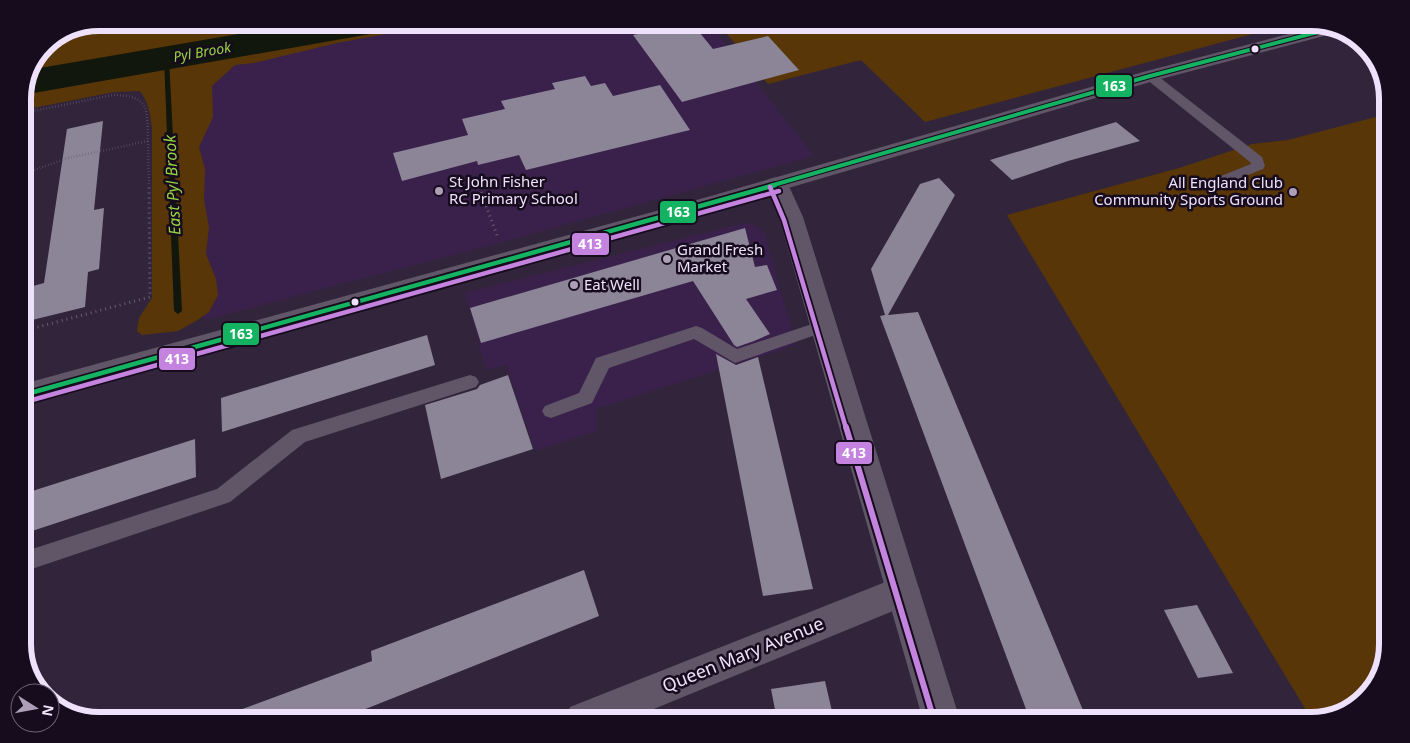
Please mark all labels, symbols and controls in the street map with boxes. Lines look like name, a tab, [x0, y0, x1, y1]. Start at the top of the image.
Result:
water label: Pyl Brook	[172, 37, 233, 66]
unlabelled marker	[1250, 44, 1260, 54]
line badge: 163	[1095, 74, 1133, 98]
text: 163	[1102, 76, 1126, 95]
water label: East Pyl Brook	[158, 133, 186, 236]
place label: St John Fisher RC Primary School	[449, 171, 578, 208]
place label: All England Club Community Sports Ground	[1094, 172, 1283, 209]
marker: St John Fisher RC Primary School	[433, 185, 445, 197]
marker: All England Club Community Sports Ground	[1287, 186, 1299, 198]
line badge: 163	[659, 200, 697, 224]
text: 163	[666, 202, 690, 221]
line badge: 413	[571, 232, 610, 256]
text: 413	[578, 234, 602, 253]
place label: Grand Fresh Market	[677, 239, 763, 276]
marker: Grand Fresh Market	[661, 253, 673, 265]
place label: Eat Well	[584, 274, 640, 294]
marker: Eat Well	[568, 279, 580, 291]
unlabelled marker	[350, 297, 360, 307]
line badge: 163	[222, 322, 260, 346]
text: 163	[229, 324, 253, 343]
line badge: 413	[158, 347, 196, 371]
text: 413	[165, 349, 189, 368]
line badge: 413	[835, 441, 873, 465]
text: 413	[842, 443, 866, 462]
street label: Queen Mary Avenue	[658, 611, 827, 697]
north arrow	[10, 683, 60, 733]
text: N	[38, 703, 59, 718]

